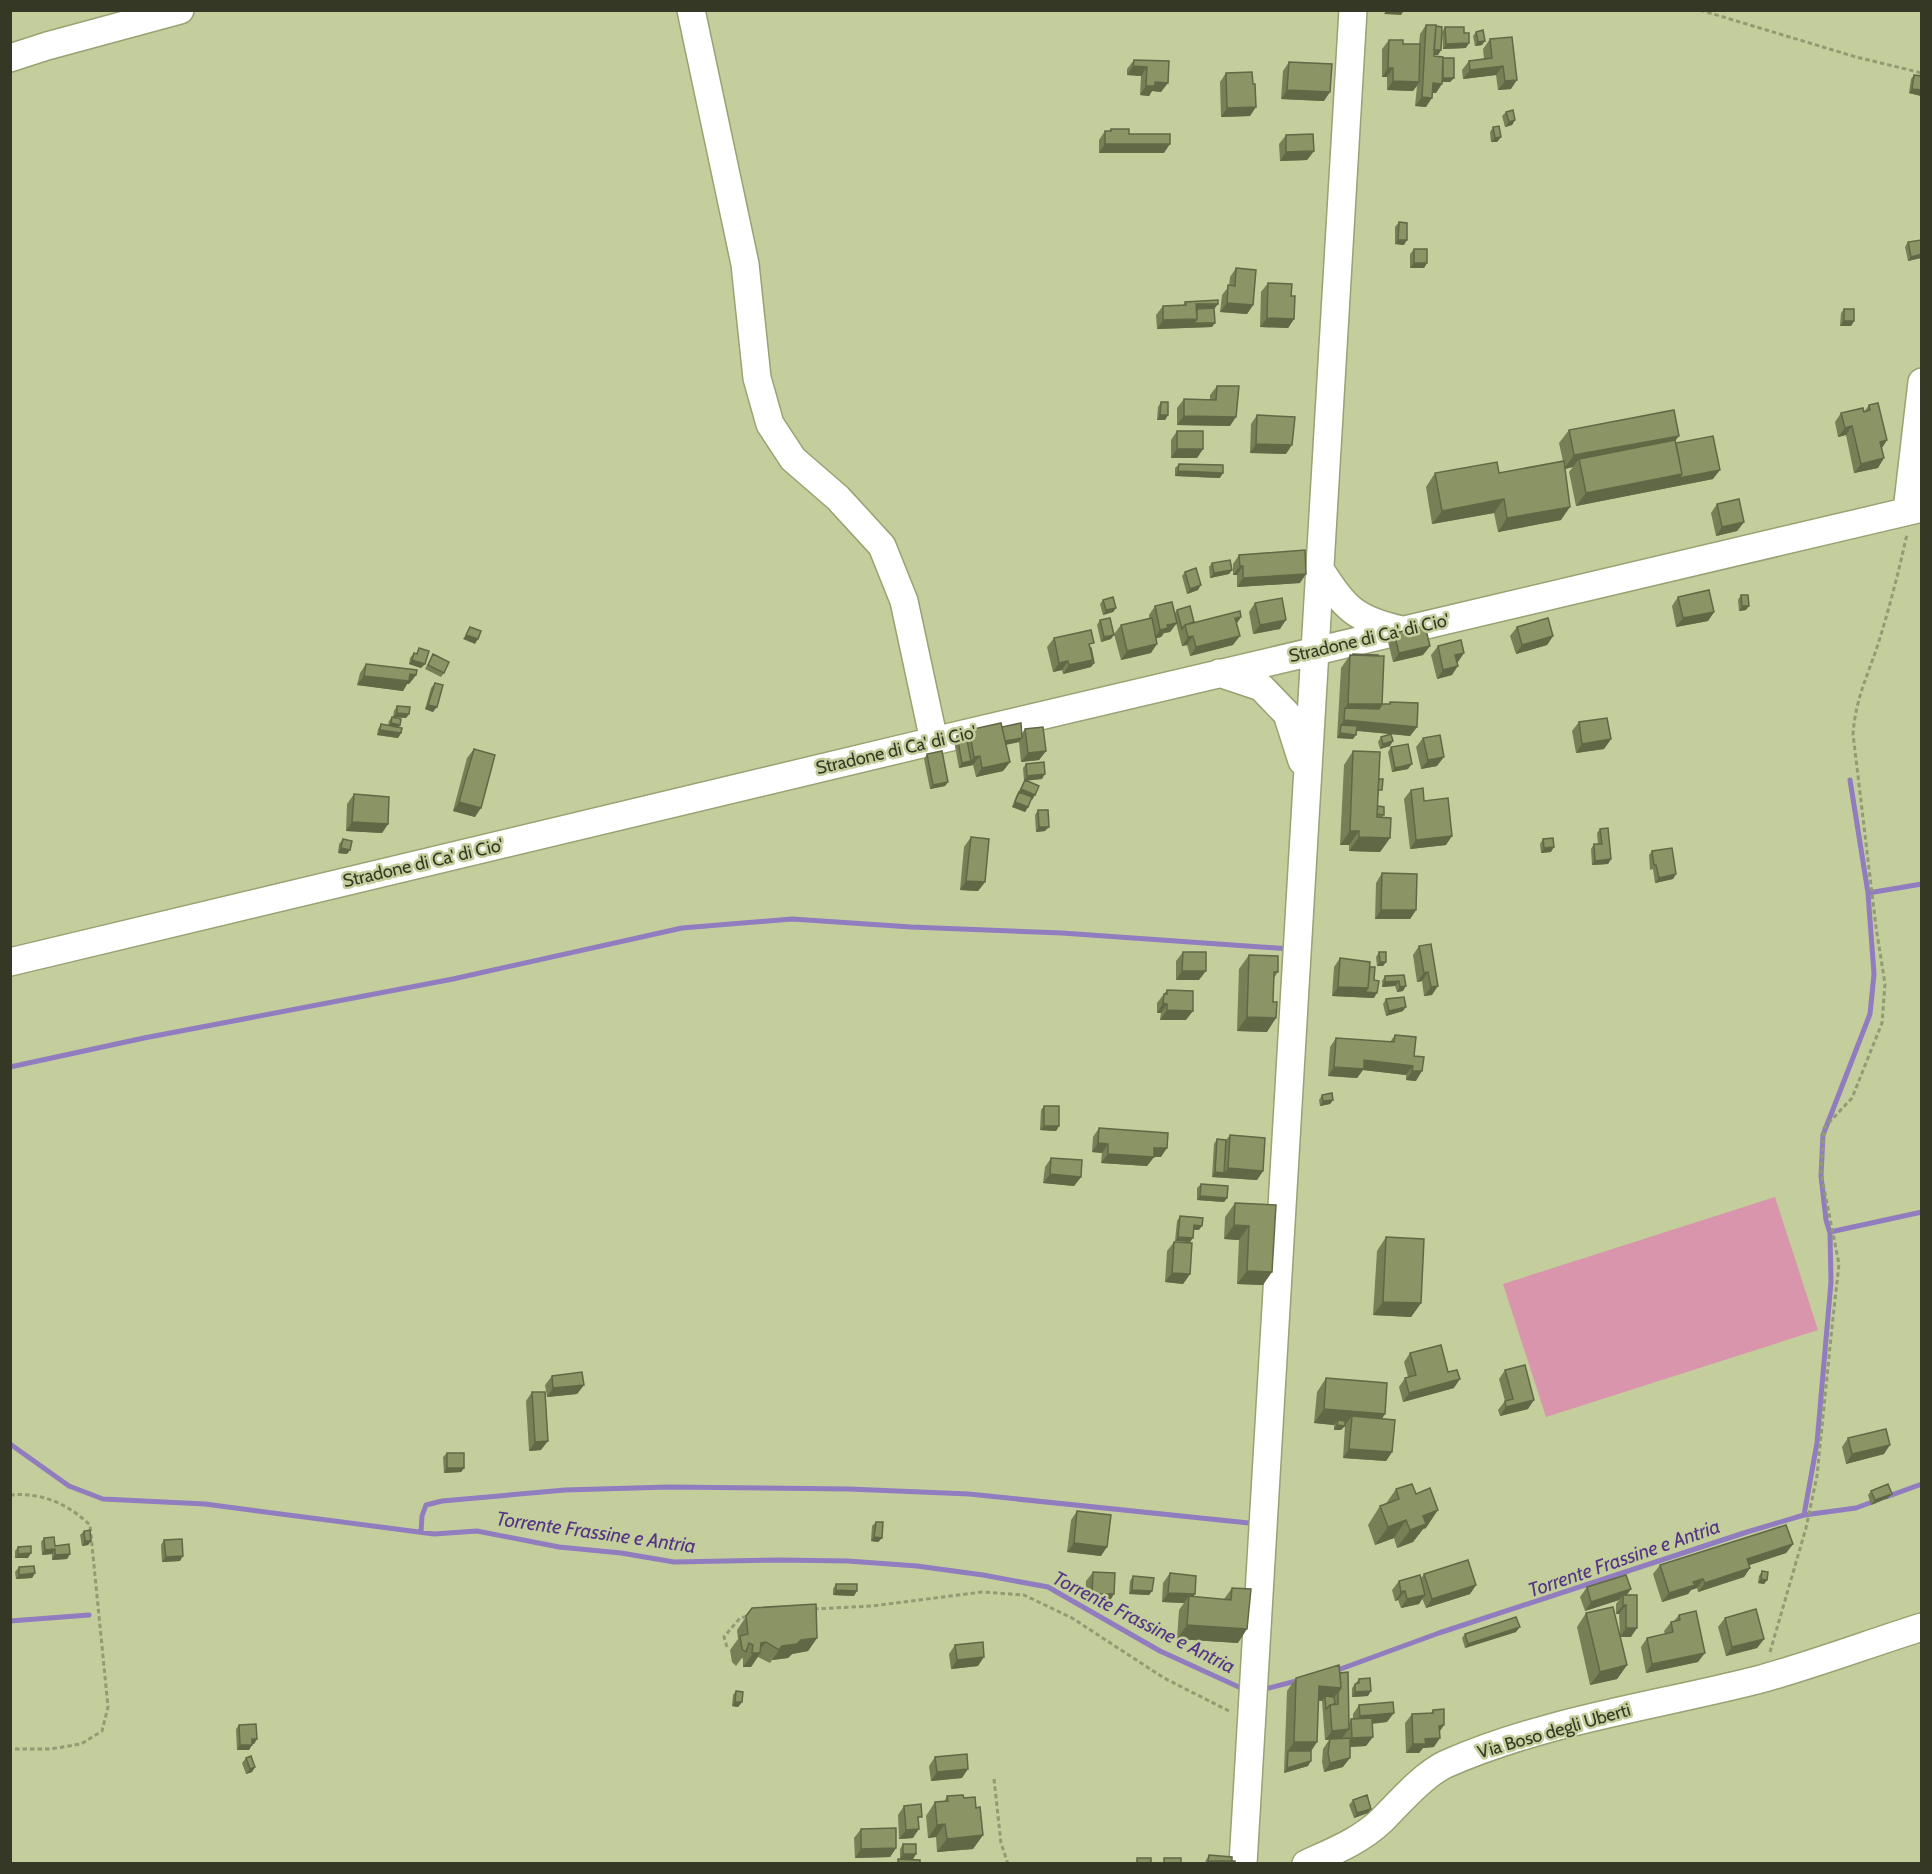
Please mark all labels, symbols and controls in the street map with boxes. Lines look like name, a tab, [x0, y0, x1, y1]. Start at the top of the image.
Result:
street label: Stradone di Ca' di Cio'	[1287, 609, 1451, 667]
street label: Stradone di Ca' di Cio'	[814, 721, 978, 779]
street label: Stradone di Ca' di Cio'	[341, 834, 505, 892]
water label: Torrente Frassine e Antria	[495, 1506, 697, 1558]
water label: Torrente Frassine e Antria	[1525, 1514, 1723, 1602]
water label: Torrente Frassine e Antria	[1049, 1566, 1239, 1678]
street label: Via Boso degli Uberti	[1475, 1699, 1633, 1763]

